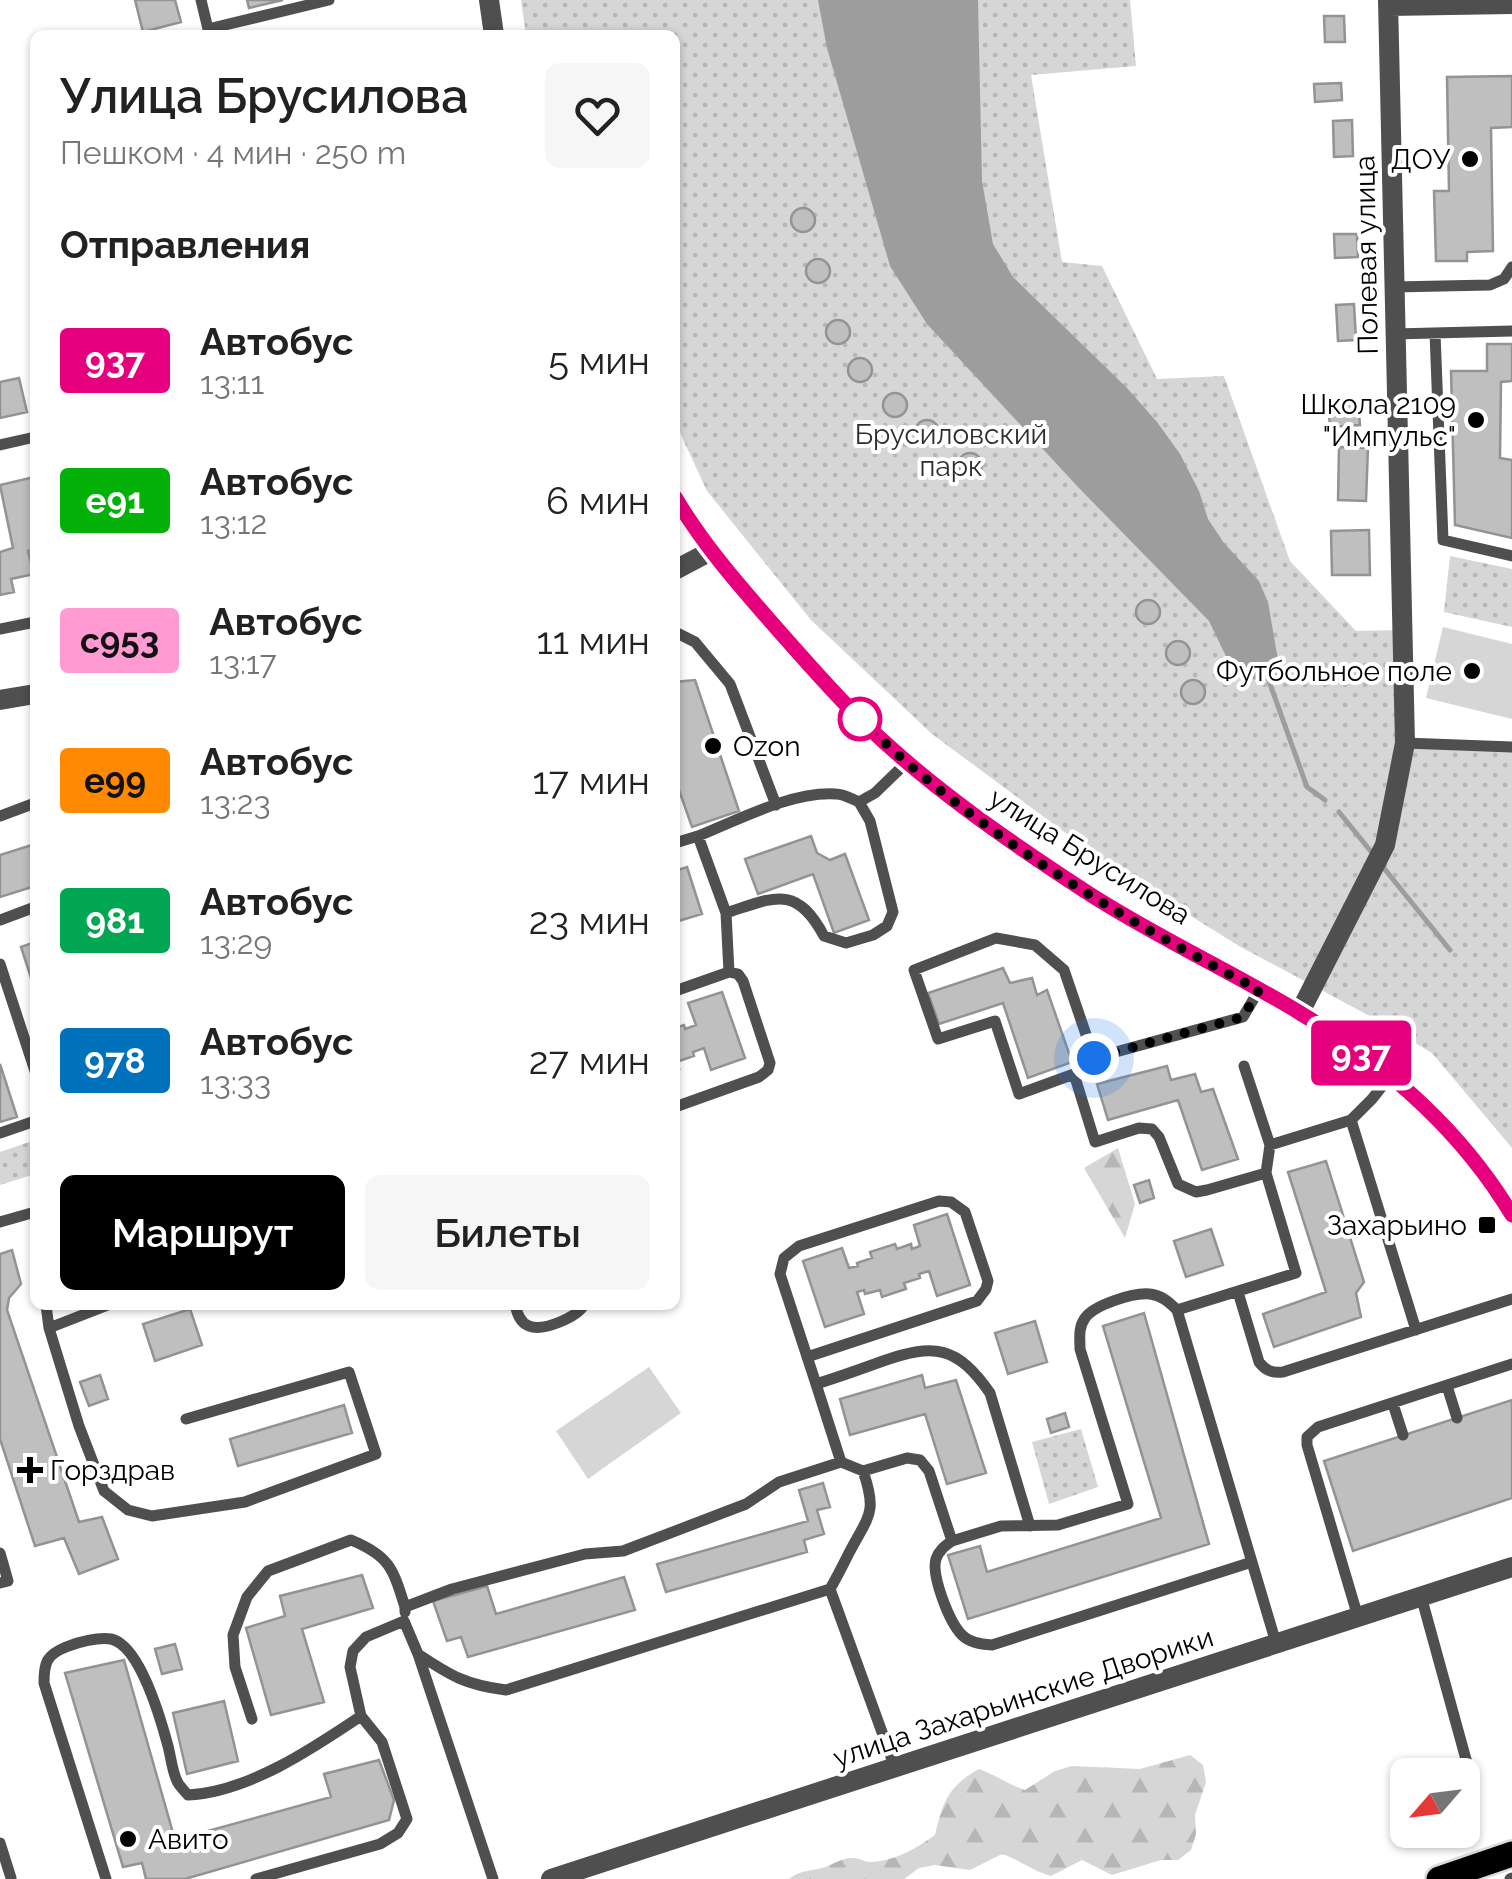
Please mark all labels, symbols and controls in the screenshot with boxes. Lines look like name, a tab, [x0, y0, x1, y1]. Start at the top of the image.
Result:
button: heart	[545, 63, 650, 168]
text: Улица Брусилова	[60, 68, 468, 124]
text: Пешком · 4 мин · 250 m	[60, 134, 406, 171]
place label: ДОУ	[1391, 143, 1451, 176]
marker: ДОУ	[1459, 148, 1481, 170]
street label: Полевая улица	[1348, 155, 1385, 355]
text: Отправления	[60, 222, 310, 267]
text: Автобус	[200, 319, 354, 364]
text: 5 мин	[548, 338, 650, 383]
text: 937	[85, 340, 145, 381]
text: 13:11	[200, 364, 264, 401]
place label: Школа 2109 "Импульс"	[1300, 388, 1456, 453]
marker: Школа 2109 "Импульс"	[1465, 409, 1487, 431]
park label: Брусиловский парк	[855, 418, 1047, 483]
text: Автобус	[200, 459, 354, 504]
text: 6 мин	[546, 478, 650, 523]
text: е91	[86, 480, 144, 521]
text: 13:12	[200, 504, 267, 541]
text: Автобус	[209, 599, 363, 644]
text: 11 мин	[536, 618, 650, 663]
text: с953	[80, 620, 159, 661]
text: 13:17	[209, 644, 277, 681]
place label: Футбольное поле	[1216, 655, 1452, 688]
marker: Футбольное поле	[1461, 660, 1483, 682]
unlabelled marker	[839, 698, 881, 740]
place label: Ozon	[733, 730, 800, 763]
marker: Ozon	[702, 735, 724, 757]
text: Автобус	[200, 739, 354, 784]
text: 17 мин	[533, 758, 650, 803]
text: е99	[84, 760, 146, 801]
street label: улица Брусилова	[983, 781, 1196, 932]
text: 13:23	[200, 784, 271, 821]
text: Автобус	[200, 879, 354, 924]
text: 23 мин	[529, 898, 650, 943]
text: 981	[85, 900, 145, 941]
text: 13:29	[200, 924, 272, 961]
text: Автобус	[200, 1019, 354, 1064]
line badge: 937	[1304, 1020, 1418, 1086]
your location	[1069, 1033, 1119, 1083]
text: 937	[1331, 1033, 1391, 1074]
text: 27 мин	[529, 1038, 650, 1083]
text: 978	[84, 1040, 146, 1081]
text: 13:33	[200, 1064, 271, 1101]
button: Маршрут	[60, 1175, 345, 1290]
button: Билеты	[365, 1175, 650, 1290]
place label: Захарьино	[1327, 1209, 1467, 1242]
marker: Захарьино	[1476, 1214, 1498, 1236]
place label: Горздрав	[50, 1454, 175, 1487]
marker: Горздрав	[19, 1459, 41, 1481]
street label: улица Захарьинские Дворики	[829, 1620, 1217, 1775]
north arrow	[1390, 1758, 1480, 1848]
map controls	[1390, 1758, 1480, 1848]
place label: Авито	[148, 1823, 229, 1856]
marker: Авито	[117, 1828, 139, 1850]

